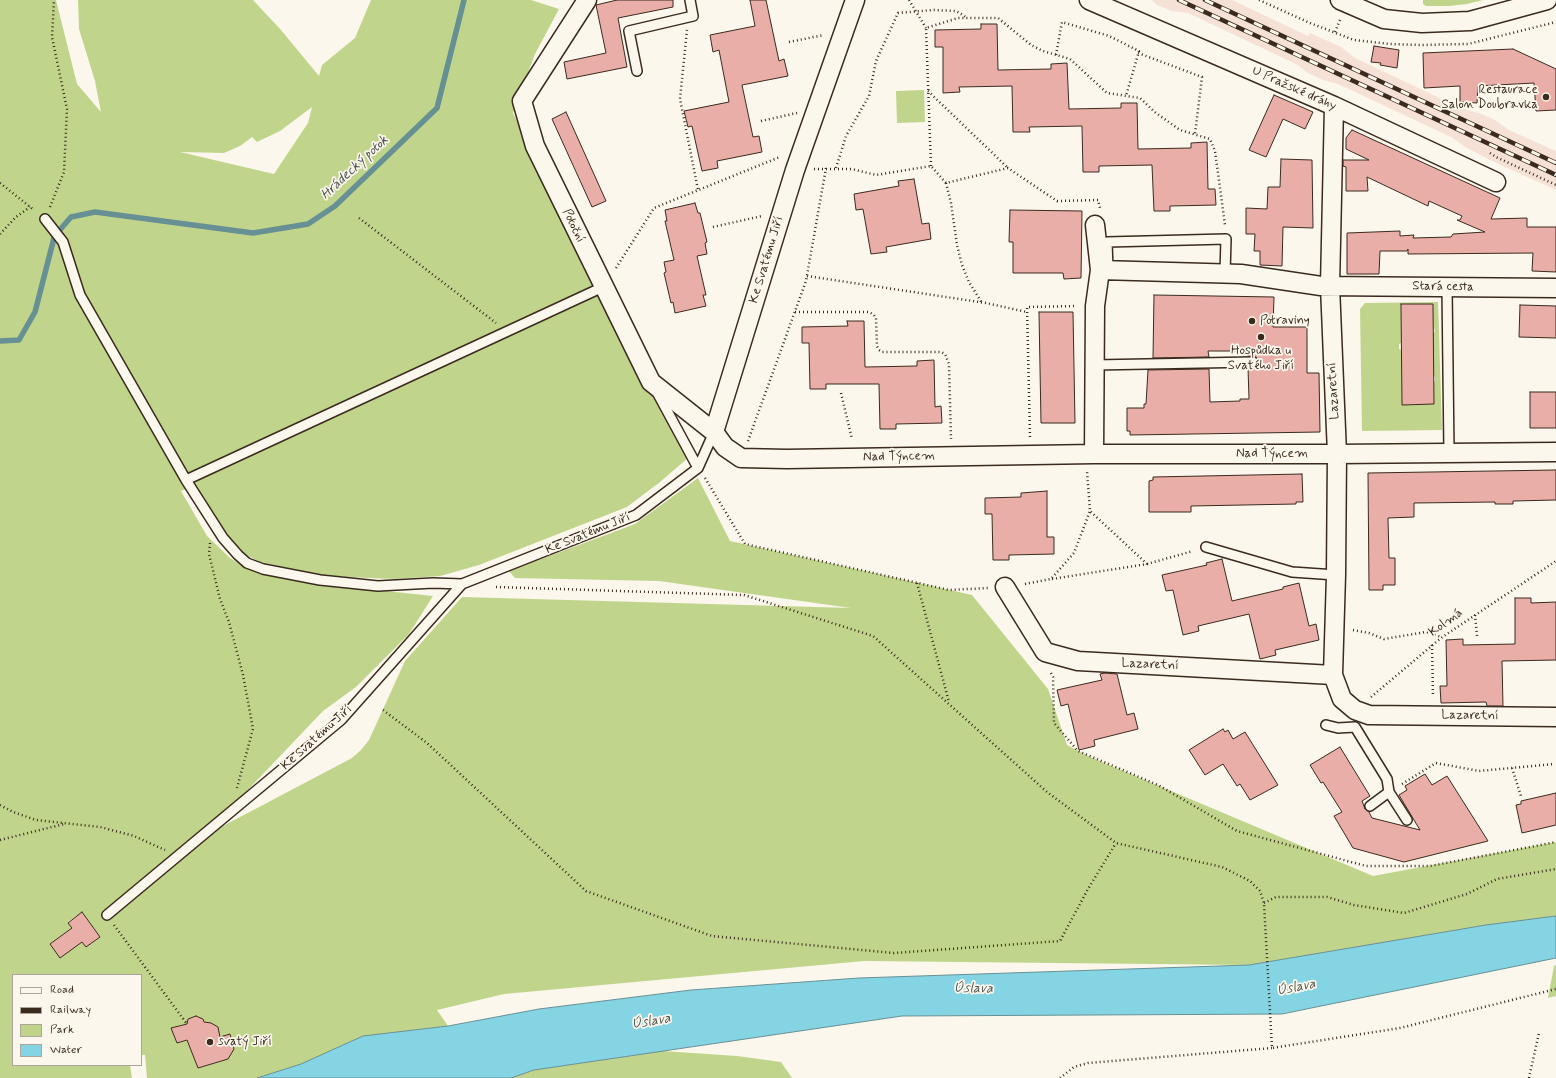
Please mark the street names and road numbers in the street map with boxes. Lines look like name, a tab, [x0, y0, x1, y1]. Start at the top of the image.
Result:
street label: U Pražské dráhy	[1249, 63, 1339, 115]
street label: Potoční	[558, 207, 588, 245]
street label: Ke Svatému Jiří	[746, 215, 788, 305]
street label: Stará cesta	[1412, 279, 1474, 295]
street label: Lazaretní	[1325, 362, 1343, 420]
street label: Nad Týncem	[1236, 446, 1308, 462]
street label: Nad Týncem	[863, 449, 935, 465]
street label: Ke Svatému Jiří	[543, 510, 633, 558]
street label: Kolmá	[1426, 605, 1466, 641]
street label: Lazaretní	[1121, 656, 1179, 674]
street label: Ke Svatému Jiří	[278, 702, 356, 774]
street label: Lazaretní	[1441, 708, 1499, 724]

